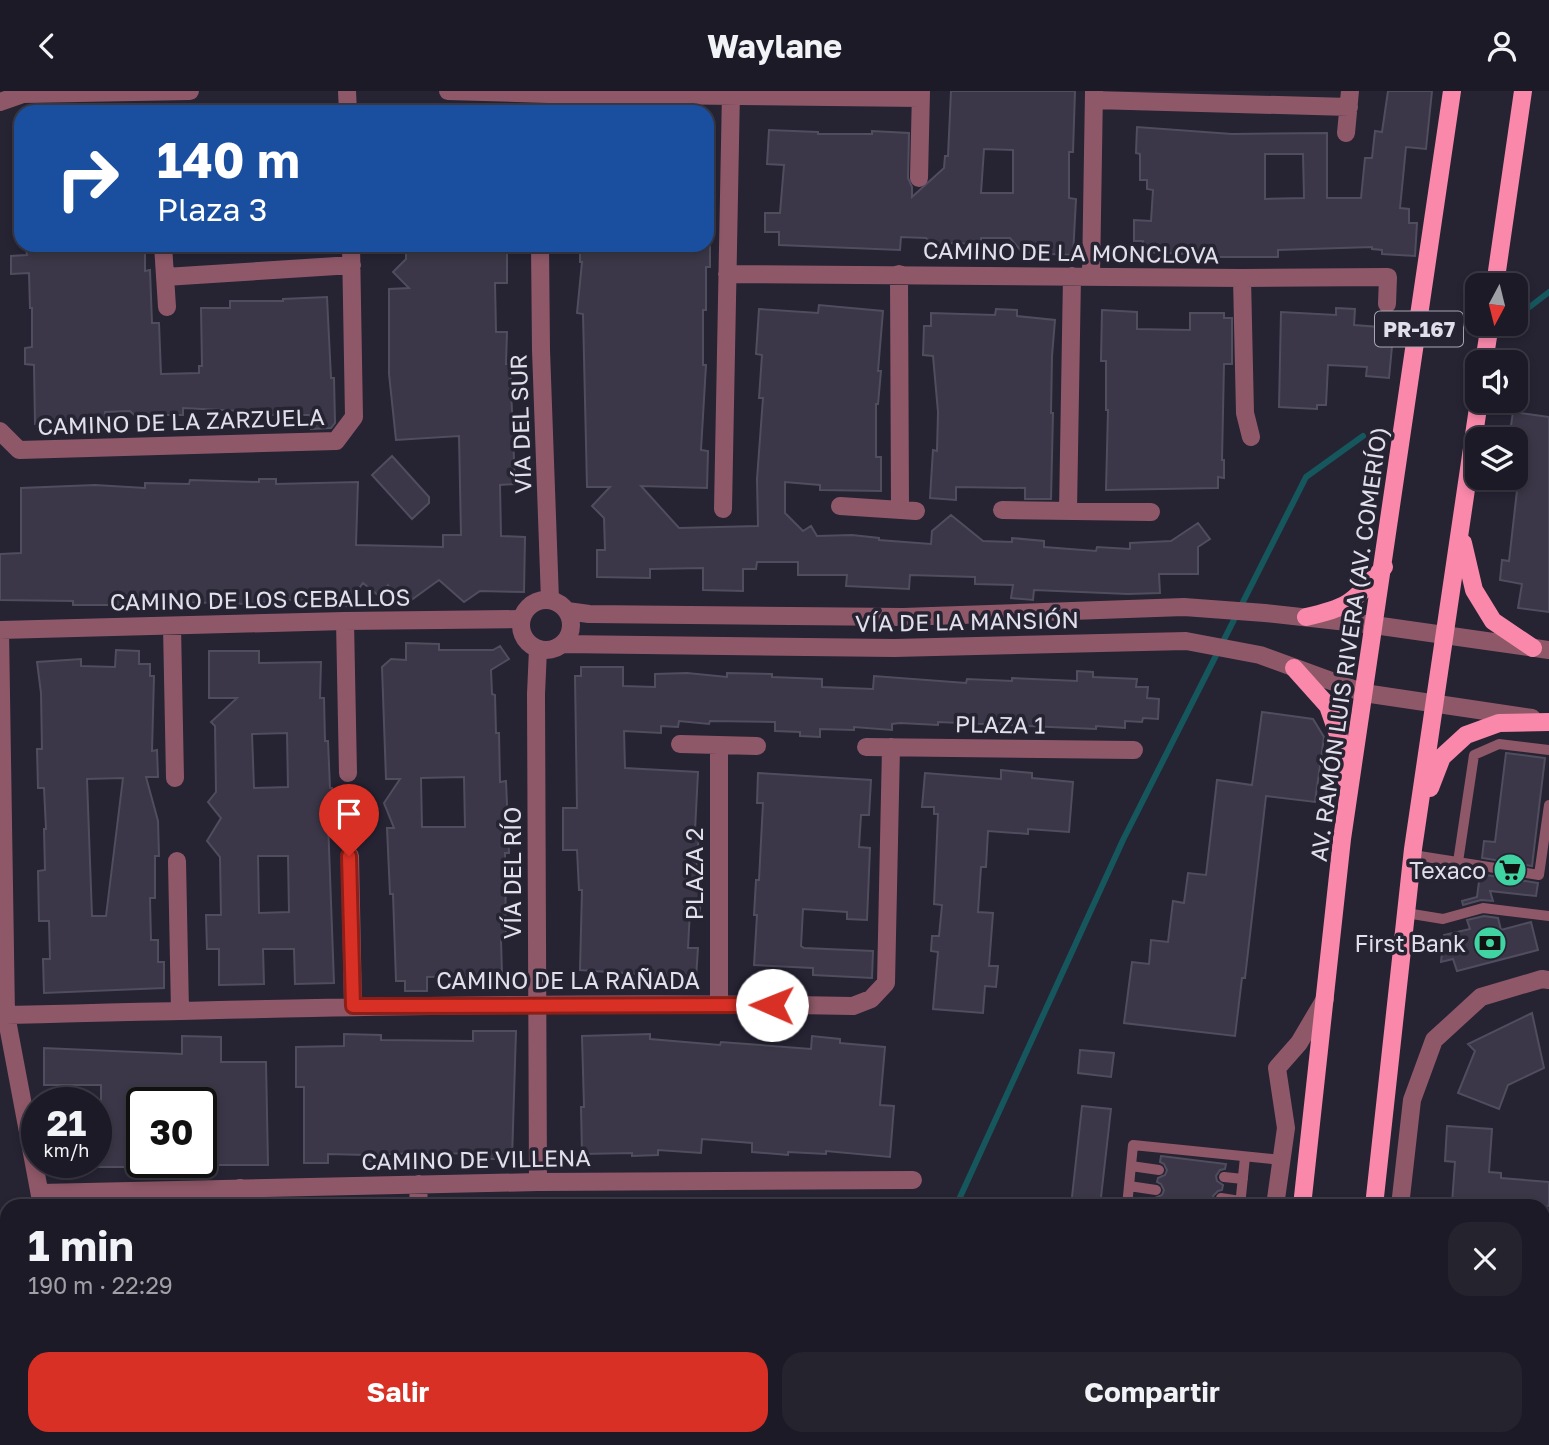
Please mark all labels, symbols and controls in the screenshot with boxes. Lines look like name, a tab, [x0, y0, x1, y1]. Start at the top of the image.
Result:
icon: back	[28, 27, 66, 65]
text: Waylane	[707, 27, 842, 65]
icon: person	[1483, 27, 1521, 65]
text: 140 m	[157, 130, 300, 189]
icon: right	[42, 133, 133, 224]
text: Plaza 3	[157, 190, 267, 228]
street label: CAMINO DE LA MONCLOVA	[923, 235, 1219, 269]
north arrow	[1465, 273, 1528, 336]
map controls	[1465, 273, 1528, 490]
road number: PR-167	[1375, 311, 1463, 347]
button: sound	[1465, 350, 1528, 413]
street label: VÍA DEL SUR	[504, 354, 536, 494]
street label: CAMINO DE LA ZARZUELA	[37, 402, 325, 440]
street label: AV. RAMÓN LUIS RIVERA (AV. COMERÍO)	[1304, 425, 1392, 863]
button: layers	[1465, 427, 1528, 490]
street label: CAMINO DE LOS CEBALLOS	[110, 582, 410, 616]
street label: VÍA DE LA MANSIÓN	[855, 605, 1079, 637]
street label: PLAZA 1	[955, 709, 1045, 739]
pin	[319, 784, 379, 856]
icon: arrive	[330, 795, 368, 833]
street label: VÍA DEL RÍO	[498, 807, 526, 939]
street label: PLAZA 2	[680, 828, 708, 920]
supermarket icon: Texaco	[1491, 851, 1529, 889]
place label: Texaco	[1409, 856, 1486, 884]
bank icon: First Bank	[1471, 924, 1509, 962]
place label: First Bank	[1354, 929, 1466, 957]
street label: CAMINO DE LA RAÑADA	[436, 966, 700, 994]
position arrow	[735, 968, 809, 1042]
speed limit sign: 30	[126, 1087, 217, 1178]
text: 21	[47, 1102, 86, 1144]
text: km/h	[44, 1139, 89, 1161]
street label: CAMINO DE VILLENA	[361, 1143, 591, 1175]
text: 1 min	[28, 1220, 134, 1270]
button: close	[1448, 1222, 1522, 1296]
text: 190 m · 22:29	[28, 1271, 173, 1299]
button: Salir	[28, 1352, 768, 1432]
button: Compartir	[782, 1352, 1522, 1432]

